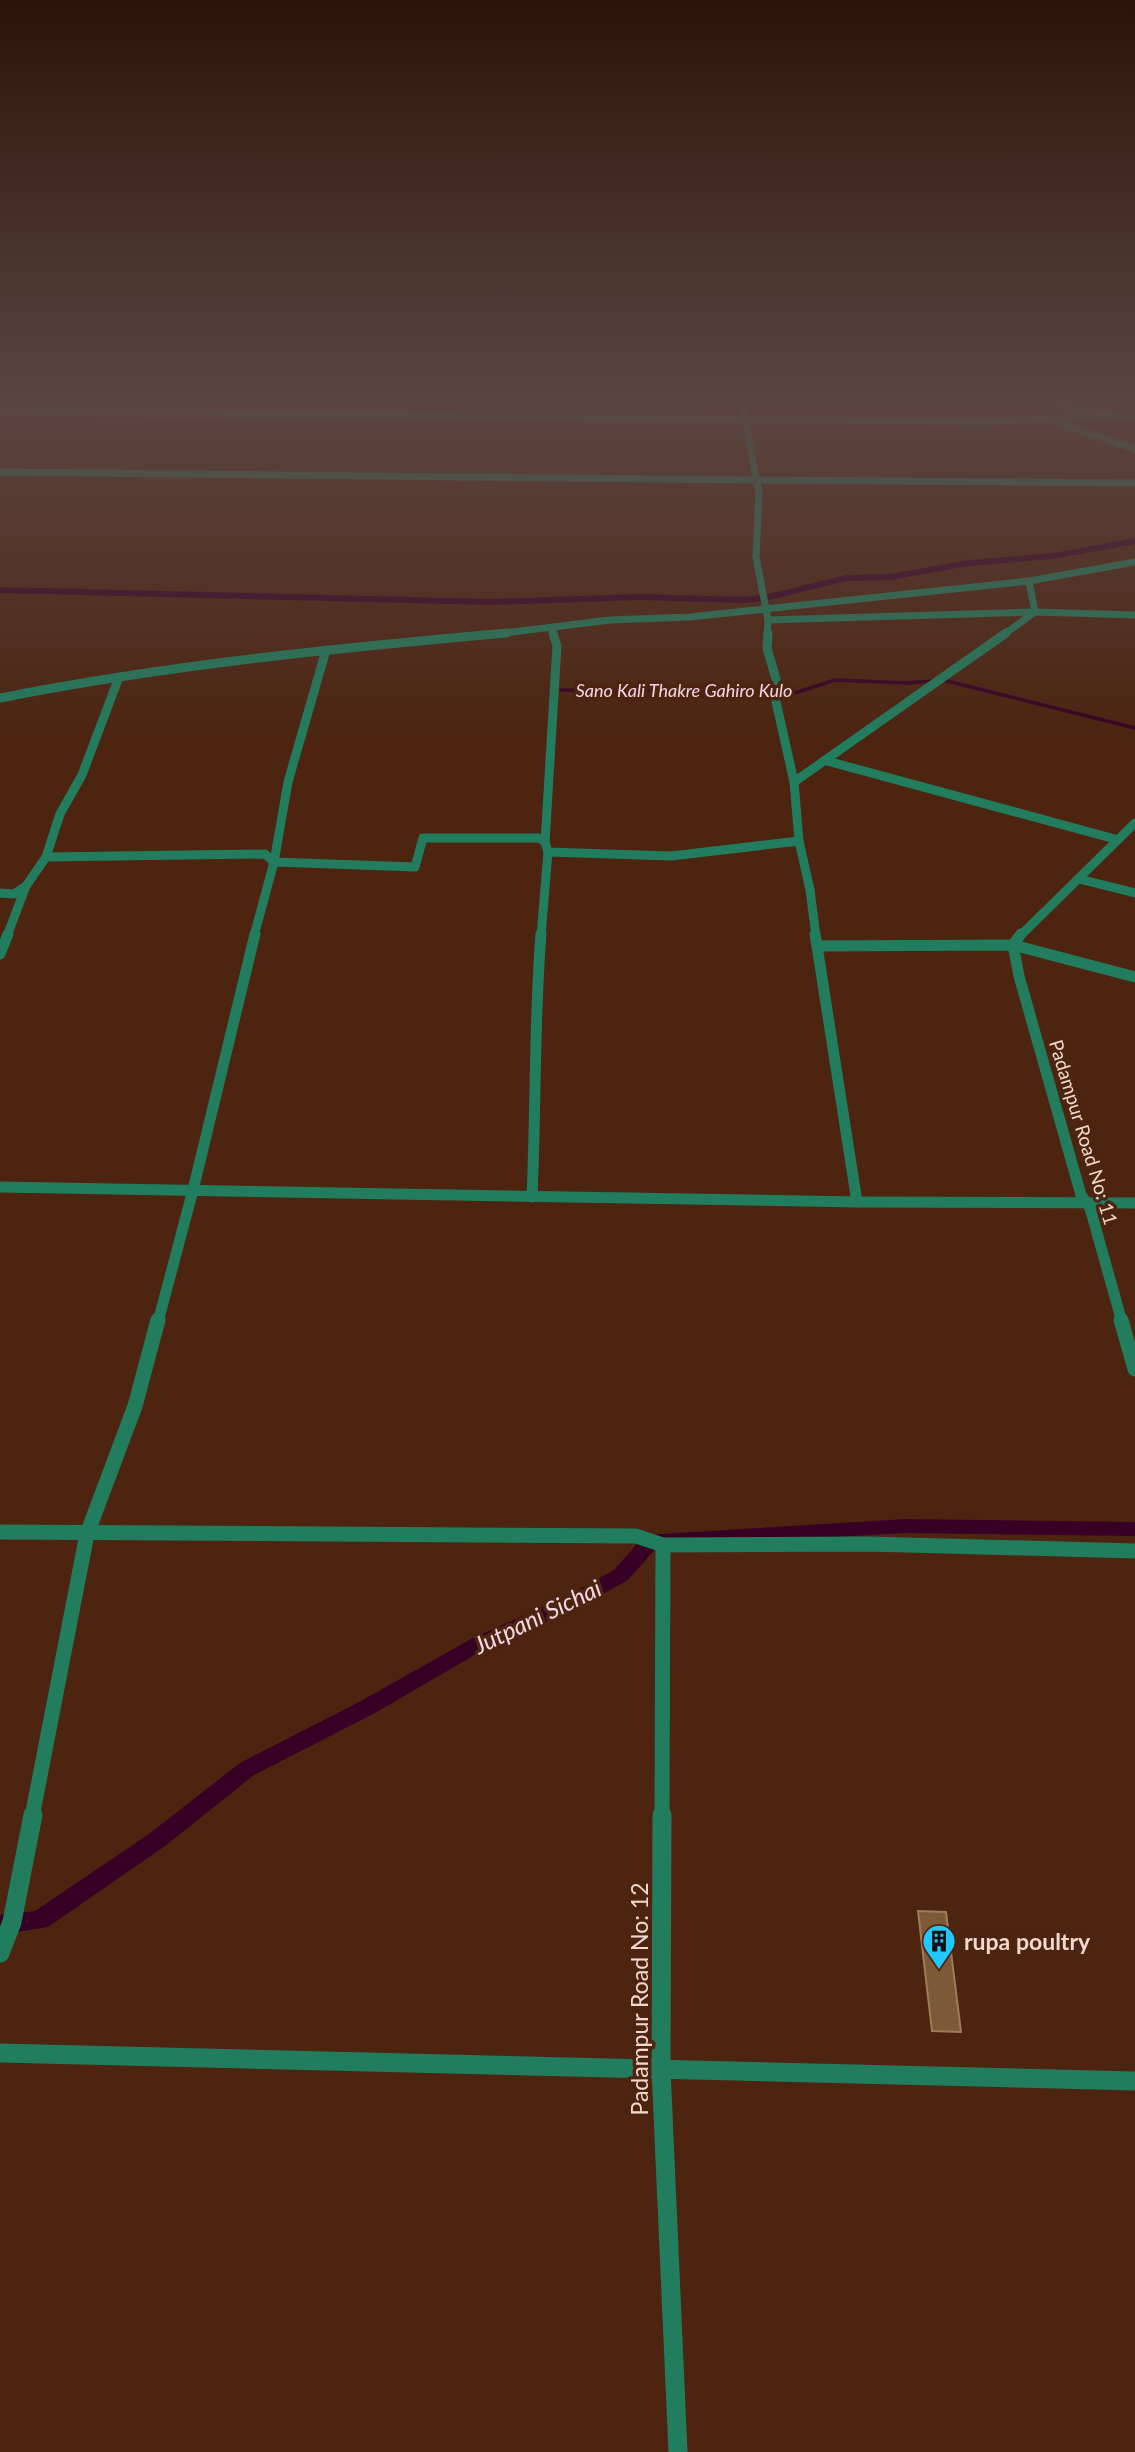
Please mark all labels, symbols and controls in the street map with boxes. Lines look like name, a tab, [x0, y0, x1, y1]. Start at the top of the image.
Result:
water label: Sano Kali Thakre Gahiro Kulo	[576, 679, 792, 701]
street label: Padampur Road No: 11	[1045, 1037, 1123, 1227]
water label: Jutpani Sichai	[468, 1572, 606, 1660]
street label: Padampur Road No: 12	[625, 1882, 653, 2116]
building icon: rupa poultry	[920, 1922, 958, 1971]
place label: rupa poultry	[964, 1927, 1091, 1955]

